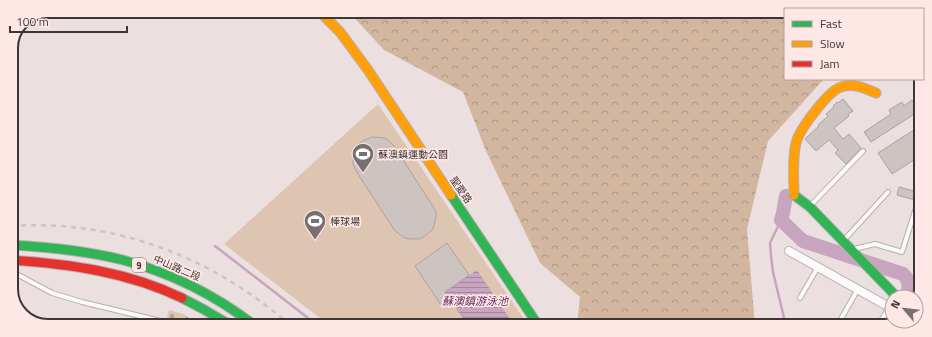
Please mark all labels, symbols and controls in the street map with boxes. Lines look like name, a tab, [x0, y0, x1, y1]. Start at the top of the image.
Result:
scale bar	[10, 8, 127, 34]
legend	[784, 8, 924, 80]
text: 100 m	[16, 12, 49, 31]
text: Fast	[820, 14, 843, 33]
text: Slow	[820, 34, 845, 53]
text: Jam	[820, 54, 840, 73]
sports icon: 蘇澳鎮運動公園	[350, 141, 376, 174]
place label: 蘇澳鎮運動公園	[378, 147, 448, 162]
street label: 聖愛路	[446, 173, 476, 207]
sports icon: 棒球場	[302, 208, 328, 241]
place label: 棒球場	[330, 214, 360, 229]
street label: 中山路二段	[151, 251, 203, 285]
road number: 9	[132, 258, 146, 272]
north arrow	[884, 289, 924, 329]
water label: 蘇澳鎮游泳池	[442, 293, 509, 309]
text: N	[886, 297, 904, 311]

